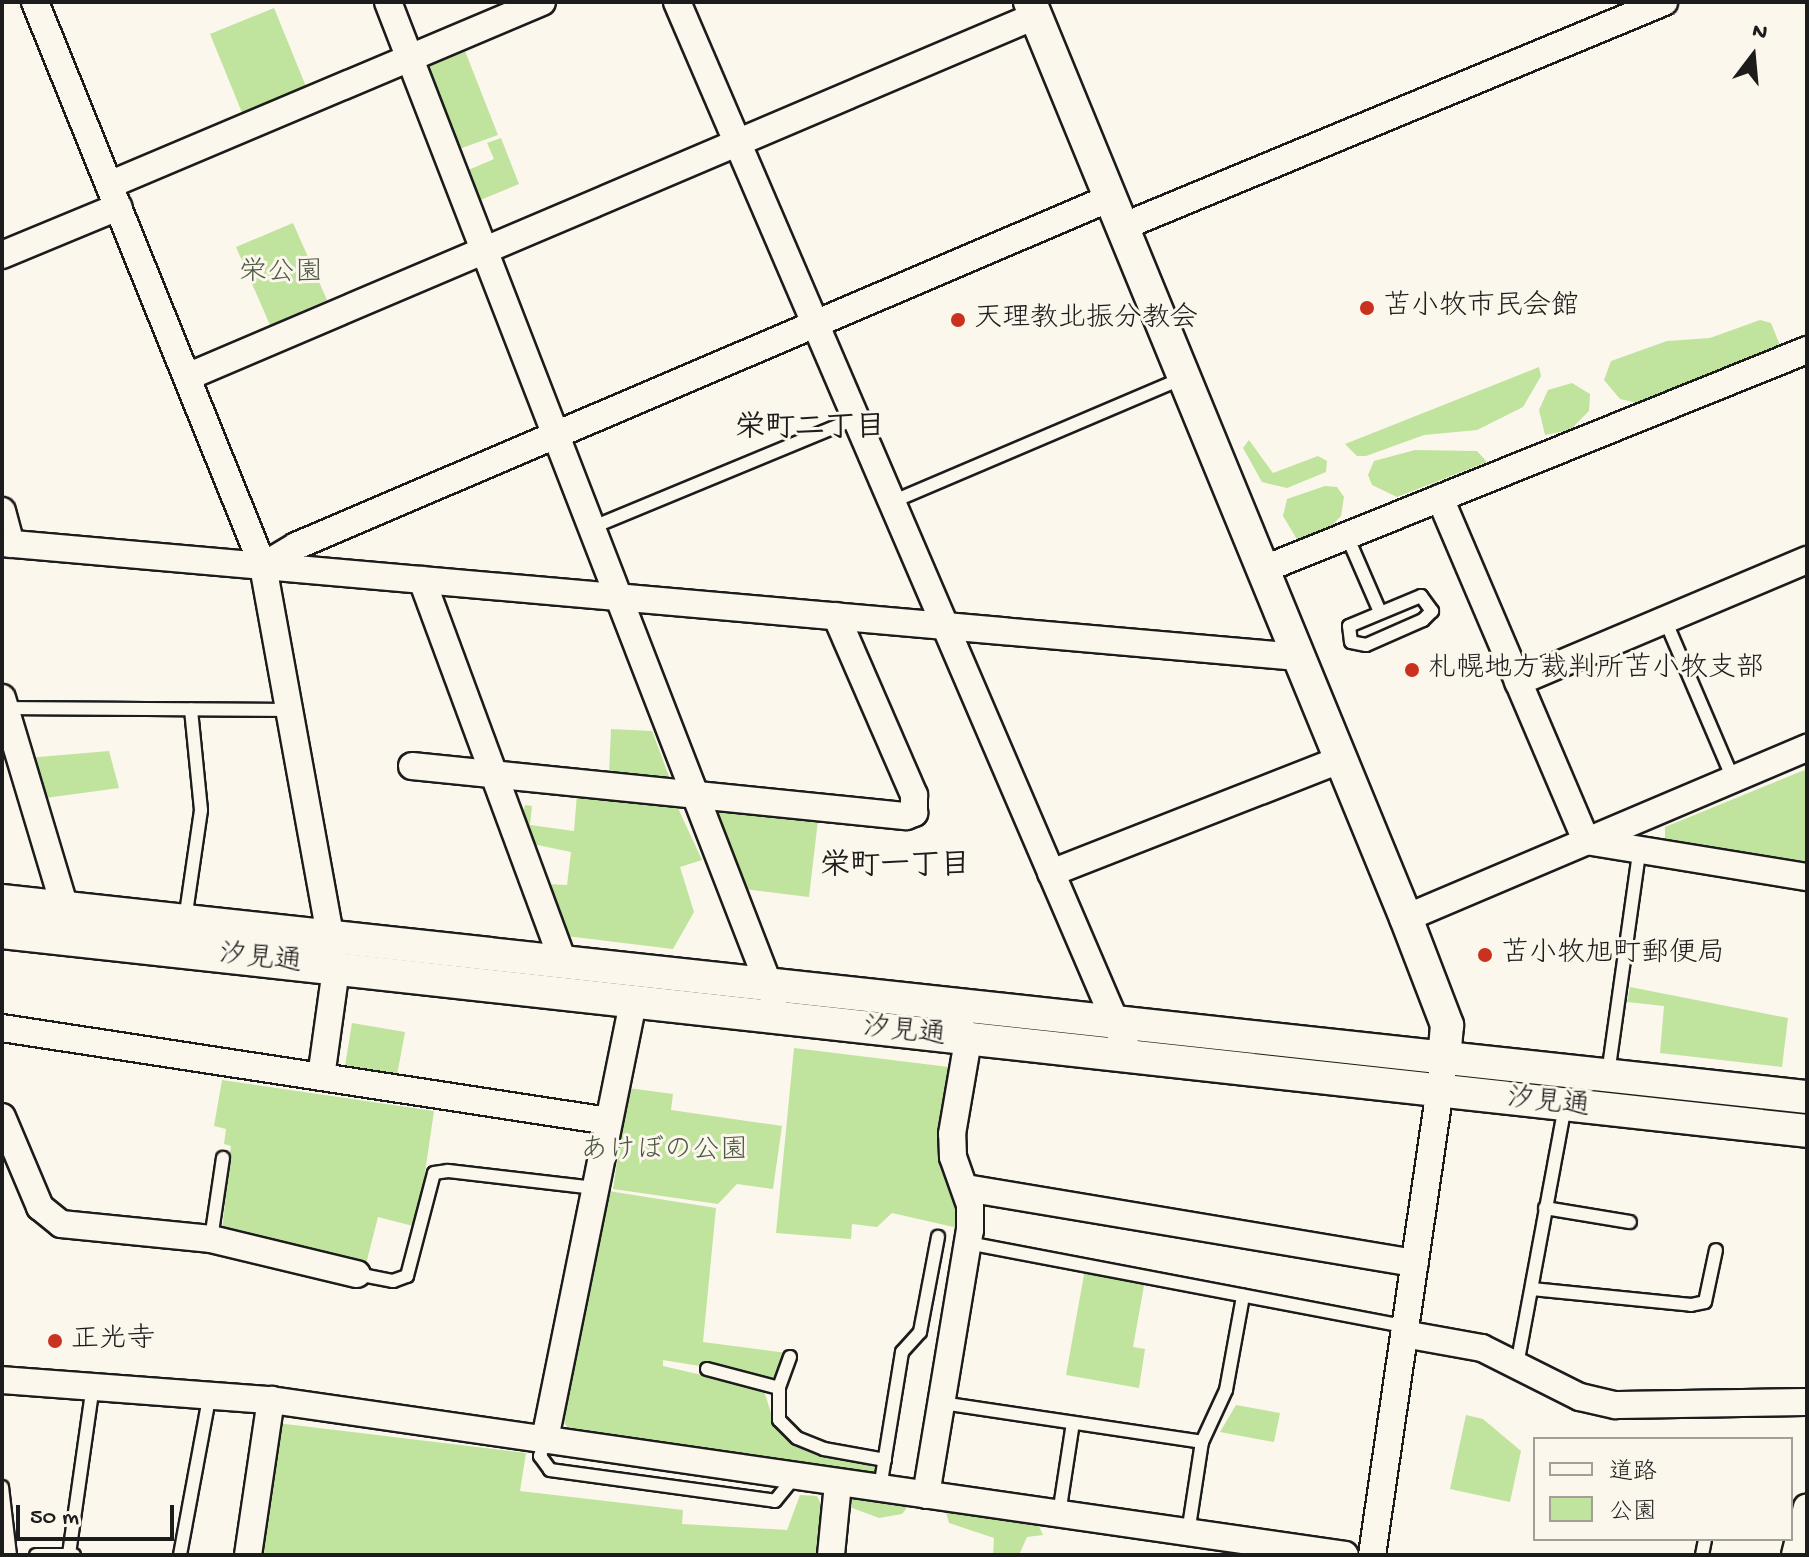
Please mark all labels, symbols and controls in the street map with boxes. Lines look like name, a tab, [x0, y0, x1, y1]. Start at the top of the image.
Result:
north arrow	[1713, 16, 1793, 96]
text: N	[1749, 18, 1770, 47]
park label: 栄公園	[239, 257, 323, 291]
place label: 苫小牧市民会館	[1383, 291, 1579, 325]
marker: 苫小牧市民会館	[1358, 299, 1376, 317]
place label: 天理教北振分教会	[974, 303, 1198, 337]
marker: 天理教北振分教会	[949, 311, 967, 329]
district label: 栄町二丁目	[735, 412, 885, 448]
place label: 札幌地方裁判所苫小牧支部	[1428, 653, 1764, 687]
marker: 札幌地方裁判所苫小牧支部	[1403, 661, 1421, 679]
district label: 栄町一丁目	[820, 850, 970, 886]
place label: 苫小牧旭町郵便局	[1501, 938, 1725, 972]
street label: 汐見通	[216, 939, 304, 981]
marker: 苫小牧旭町郵便局	[1476, 946, 1494, 964]
street label: 汐見通	[860, 1012, 948, 1054]
street label: 汐見通	[1504, 1083, 1592, 1125]
park label: あけぼの公園	[580, 1135, 748, 1169]
place label: 正光寺	[71, 1324, 155, 1358]
marker: 正光寺	[46, 1332, 64, 1350]
legend	[1533, 1437, 1793, 1541]
text: 道路	[1609, 1459, 1657, 1488]
scale bar	[20, 1489, 178, 1539]
text: 公園	[1609, 1499, 1657, 1528]
text: 50 m	[30, 1504, 79, 1533]

